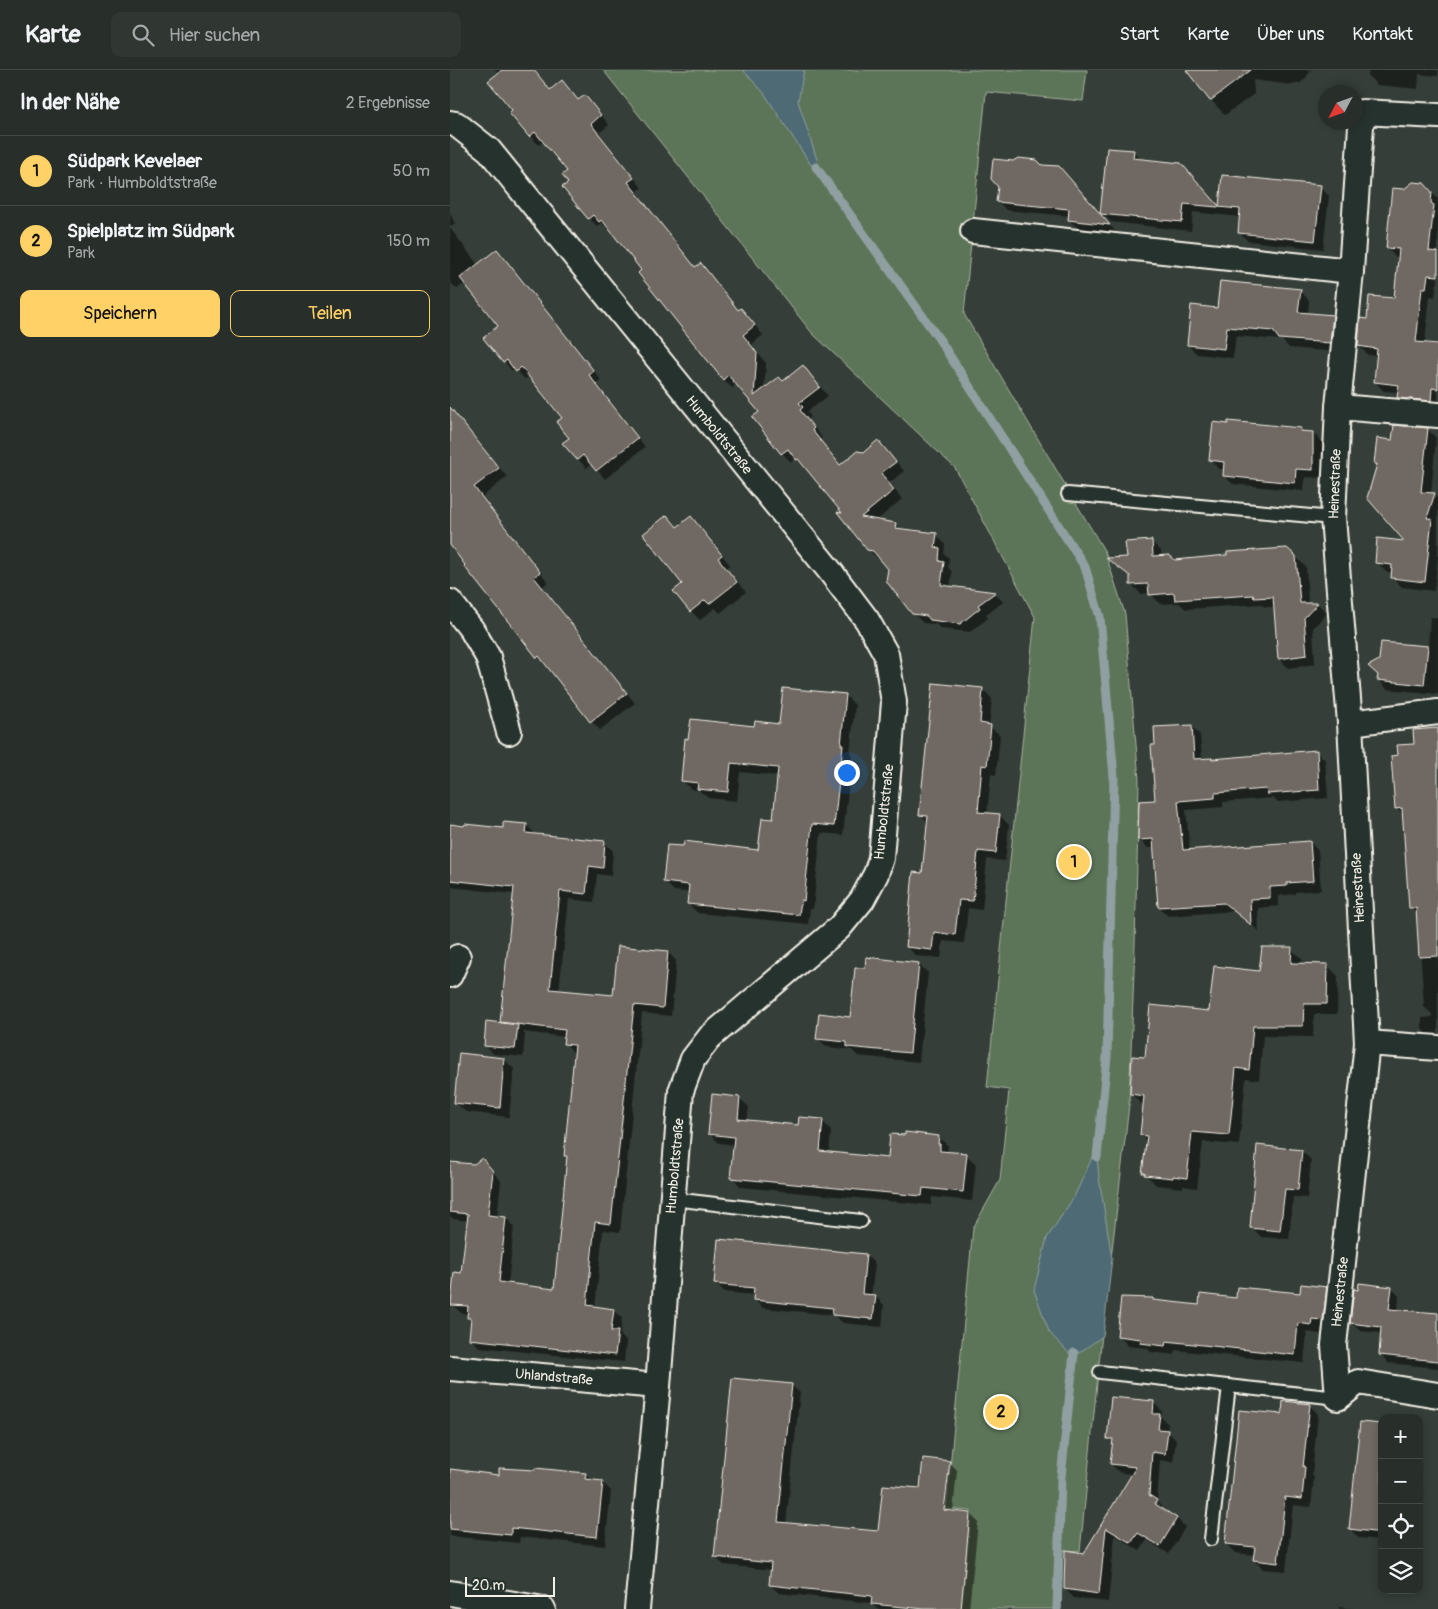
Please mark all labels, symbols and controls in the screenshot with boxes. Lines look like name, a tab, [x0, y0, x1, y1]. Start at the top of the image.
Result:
search box	[111, 12, 461, 57]
text: Karte	[25, 20, 81, 49]
icon: search	[129, 21, 157, 49]
text: Hier suchen	[169, 23, 260, 47]
text: Start	[1119, 23, 1159, 46]
text: Karte	[1187, 23, 1229, 46]
text: Über uns	[1257, 23, 1324, 46]
text: Kontakt	[1352, 23, 1413, 46]
north arrow	[1318, 85, 1363, 130]
text: In der Nähe	[20, 89, 120, 116]
text: 2 Ergebnisse	[346, 93, 430, 113]
text: Südpark Kevelaer	[67, 149, 202, 173]
text: 1	[33, 161, 39, 181]
text: 50 m	[393, 161, 430, 181]
text: Park · Humboldtstraße	[67, 173, 217, 193]
text: Spielplatz im Südpark	[67, 219, 234, 243]
text: 2	[32, 231, 40, 251]
text: 150 m	[386, 231, 430, 251]
text: Park	[67, 243, 95, 263]
button: Speichern	[20, 290, 220, 337]
button: Teilen	[230, 290, 430, 337]
street label: Humboldtstraße	[682, 392, 756, 478]
street label: Heinestraße	[1325, 448, 1345, 519]
your location	[834, 760, 860, 786]
street label: Humboldtstraße	[871, 763, 897, 861]
pin: 1	[1058, 843, 1090, 881]
street label: Heinestraße	[1348, 852, 1368, 924]
street label: Humboldtstraße	[662, 1117, 688, 1215]
street label: Heinestraße	[1328, 1256, 1352, 1328]
street label: Uhlandstraße	[514, 1365, 594, 1389]
pin: 2	[985, 1393, 1017, 1431]
map controls	[1378, 1414, 1423, 1594]
button: +	[1378, 1414, 1423, 1459]
button: −	[1378, 1459, 1423, 1504]
button: locate	[1378, 1504, 1423, 1549]
button: layers	[1378, 1549, 1423, 1594]
scale bar	[465, 1574, 555, 1597]
text: 20 m	[472, 1577, 505, 1594]

